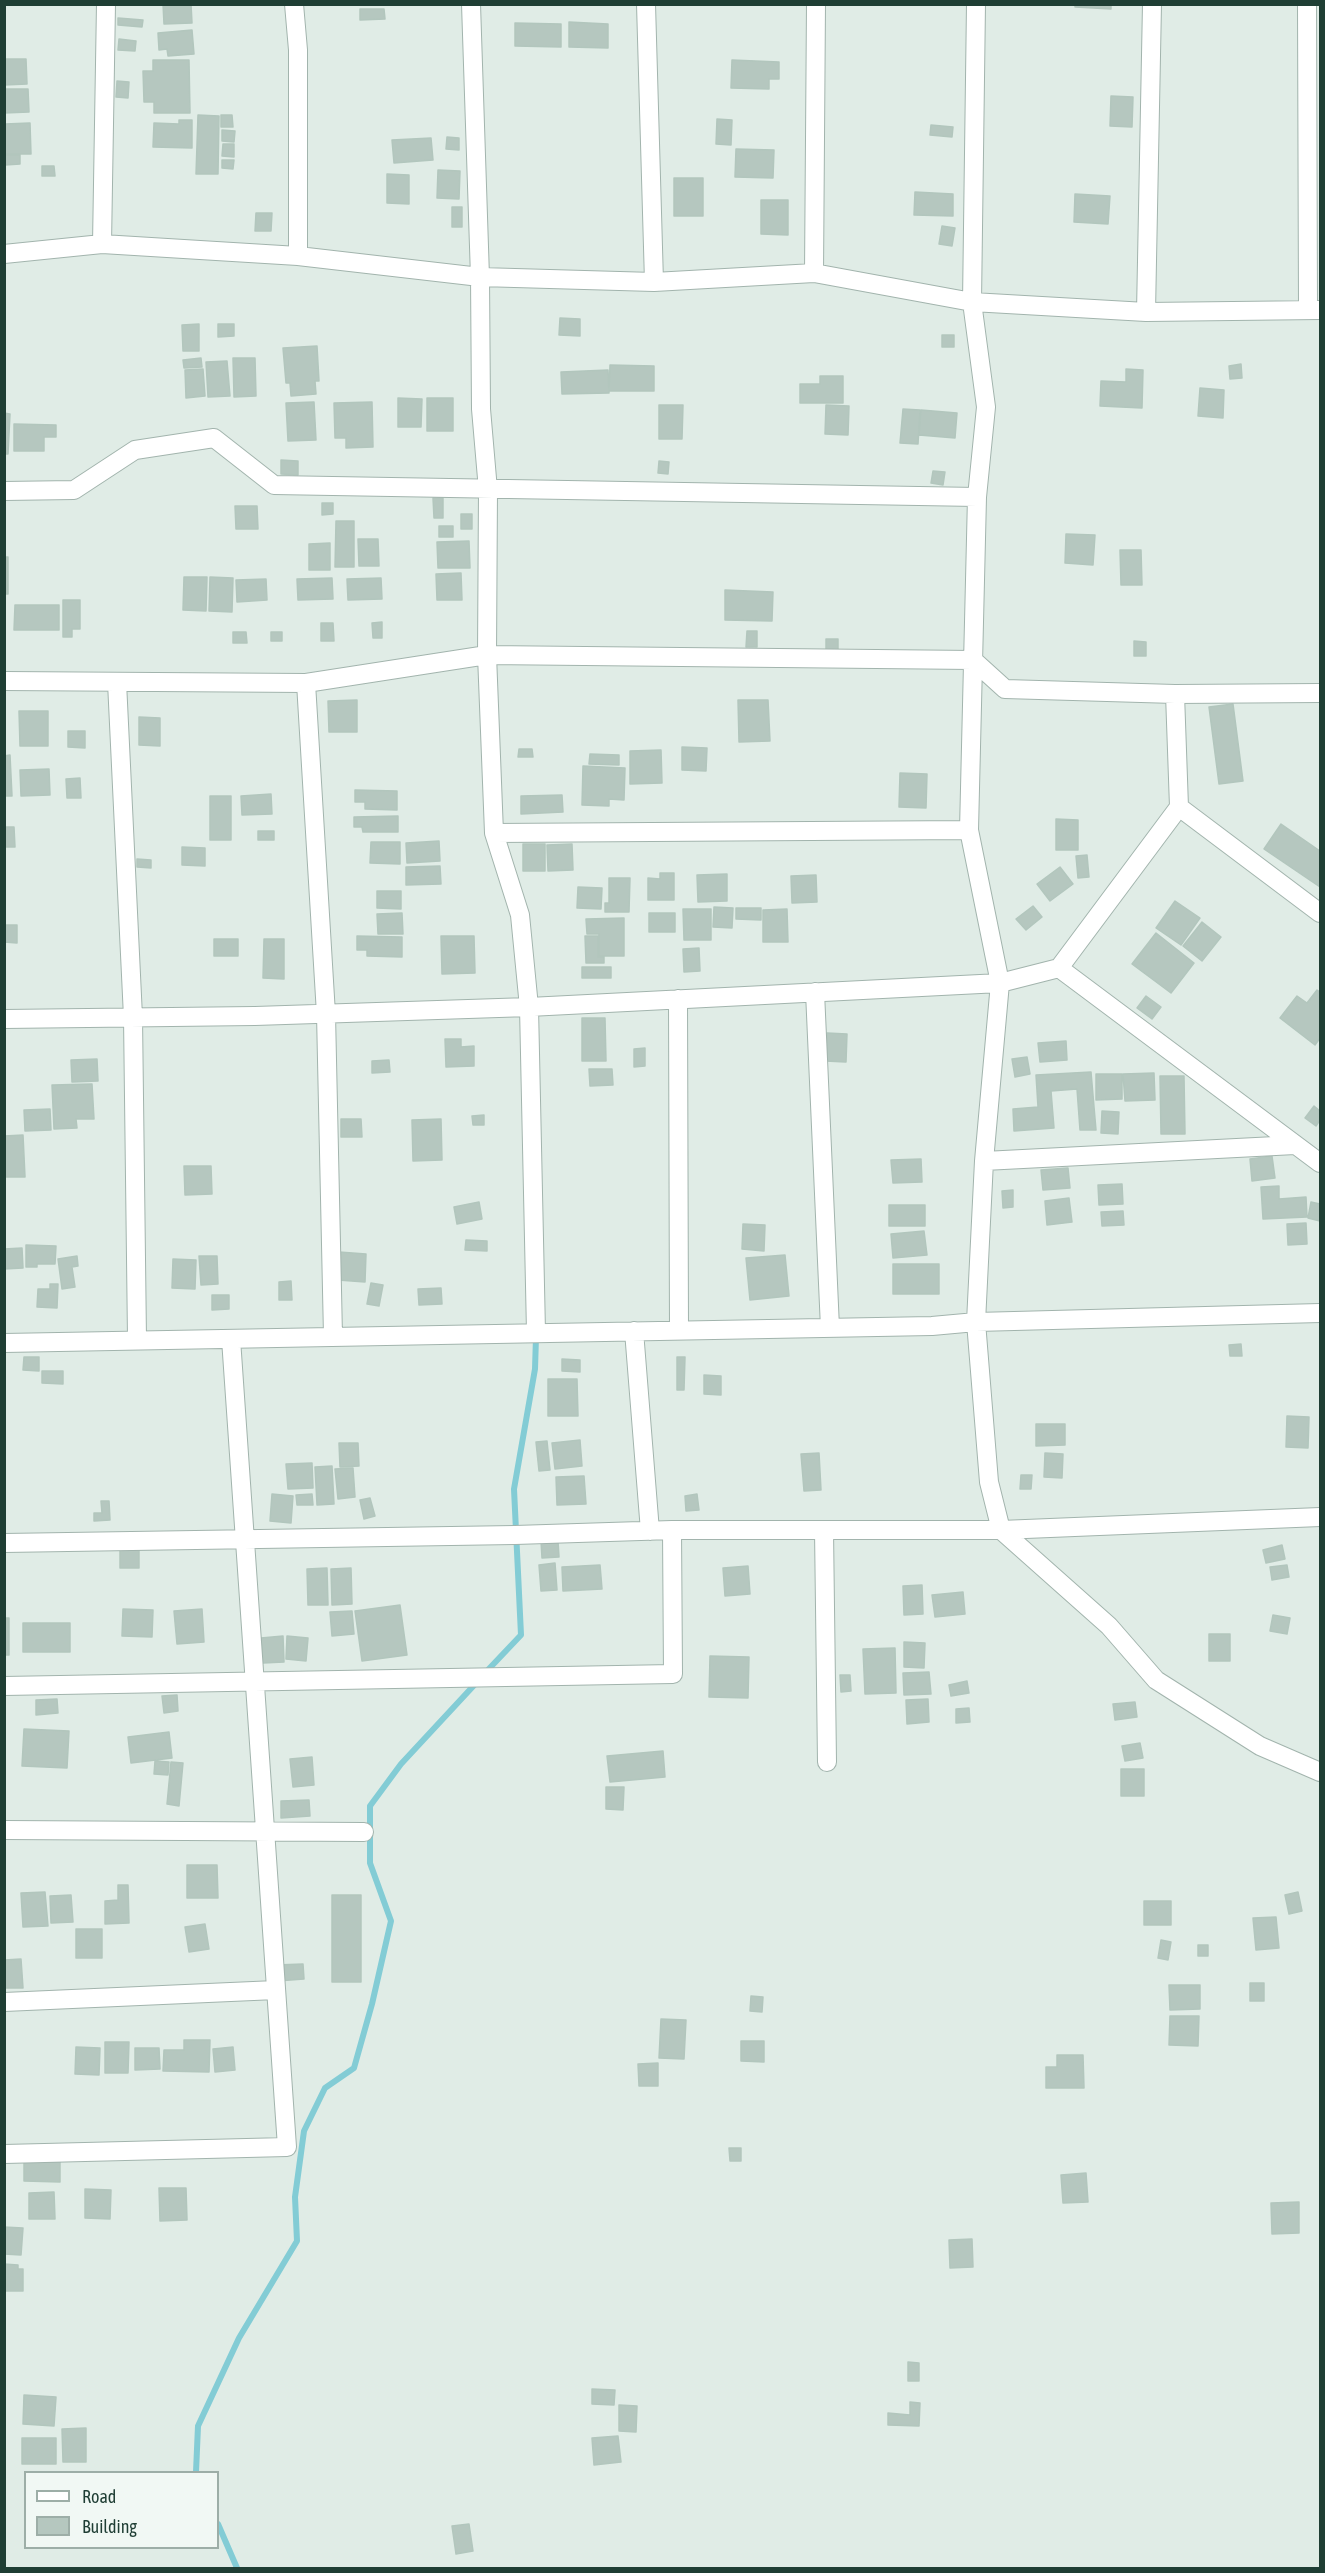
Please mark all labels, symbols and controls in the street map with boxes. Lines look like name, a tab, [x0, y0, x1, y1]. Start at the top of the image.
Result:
legend	[24, 2471, 219, 2549]
text: Road	[82, 2486, 116, 2507]
text: Building	[82, 2516, 137, 2537]

